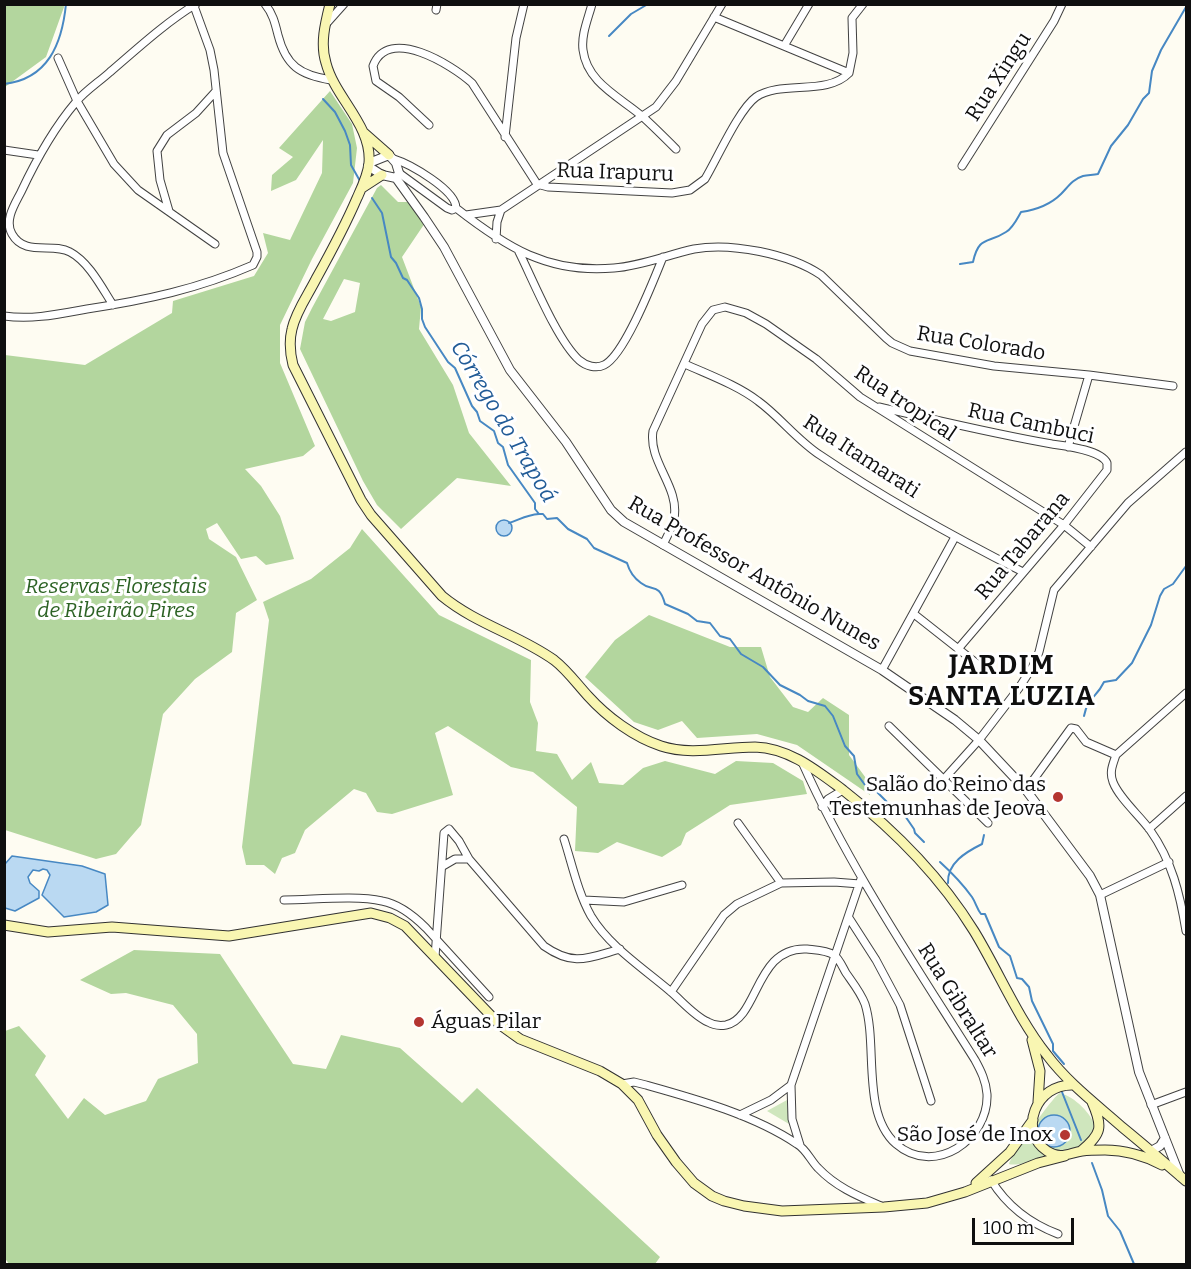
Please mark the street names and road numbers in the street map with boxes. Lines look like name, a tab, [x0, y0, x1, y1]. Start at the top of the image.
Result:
street label: Rua Xingu	[961, 28, 1037, 126]
street label: Rua Irapuru	[556, 158, 674, 188]
street label: Rua Colorado	[915, 321, 1047, 367]
street label: Rua tropical	[849, 361, 961, 447]
street label: Rua Cambuci	[965, 398, 1097, 450]
street label: Rua Itamarati	[798, 410, 924, 504]
street label: Rua Tabarana	[971, 487, 1075, 605]
street label: Rua Professor Antônio Nunes	[623, 491, 885, 657]
street label: Rua Gibraltar	[912, 939, 1002, 1063]

